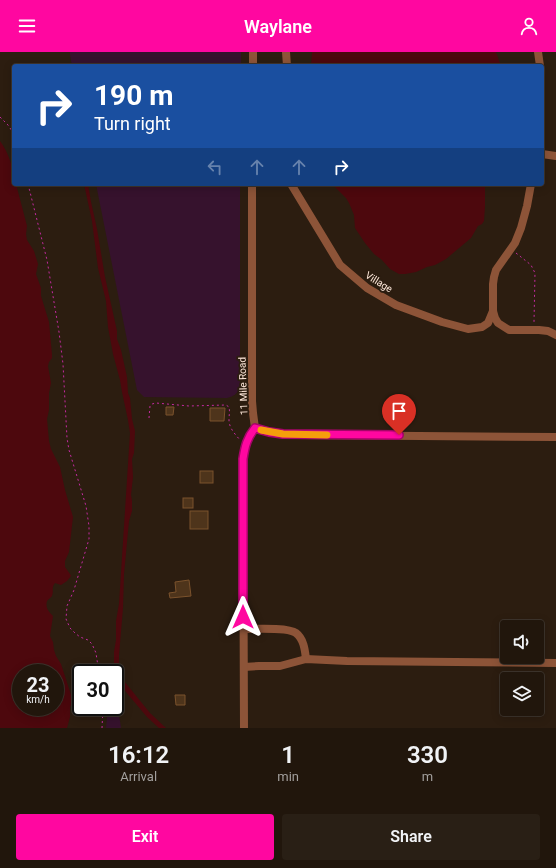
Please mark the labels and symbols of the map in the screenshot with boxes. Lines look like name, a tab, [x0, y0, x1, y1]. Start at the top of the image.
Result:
street label: Village	[363, 269, 395, 295]
street label: 11 Mile Road	[236, 357, 250, 415]
pin	[382, 394, 416, 435]
position arrow	[222, 596, 264, 638]
speed limit sign: 30	[72, 664, 124, 716]

